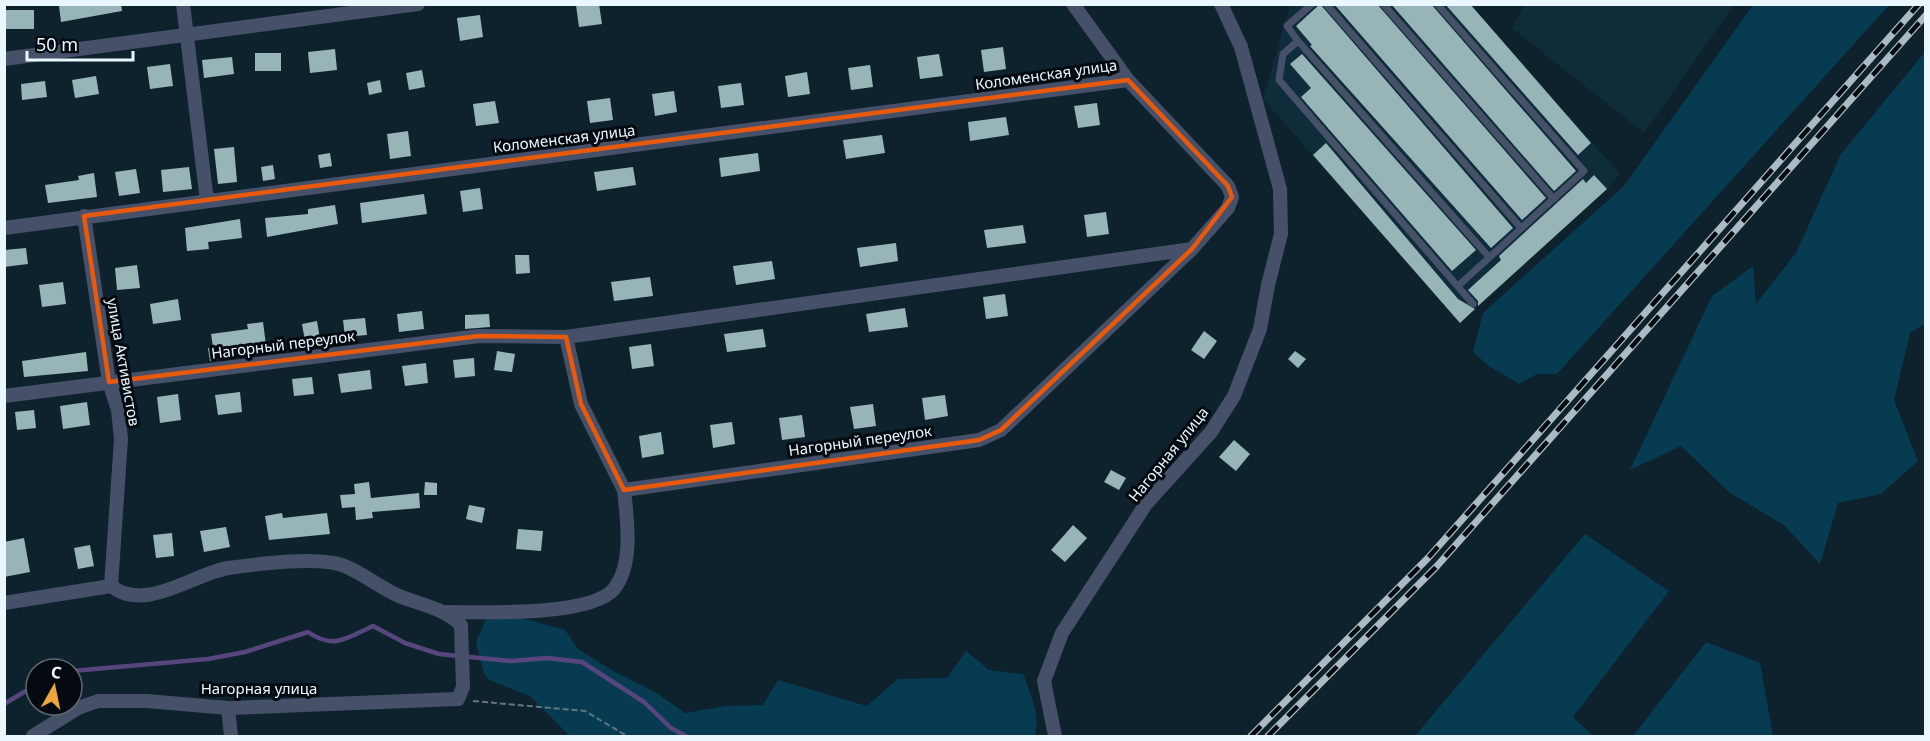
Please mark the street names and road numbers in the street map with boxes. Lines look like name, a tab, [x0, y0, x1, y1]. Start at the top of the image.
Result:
street label: Коломенская улица	[974, 54, 1118, 94]
street label: Коломенская улица	[492, 119, 636, 157]
street label: улица Активистов	[103, 296, 145, 428]
street label: Нагорный переулок	[210, 325, 356, 363]
street label: Нагорная улица	[1124, 402, 1212, 506]
street label: Нагорный переулок	[787, 420, 933, 460]
street label: Нагорная улица	[201, 678, 317, 698]

